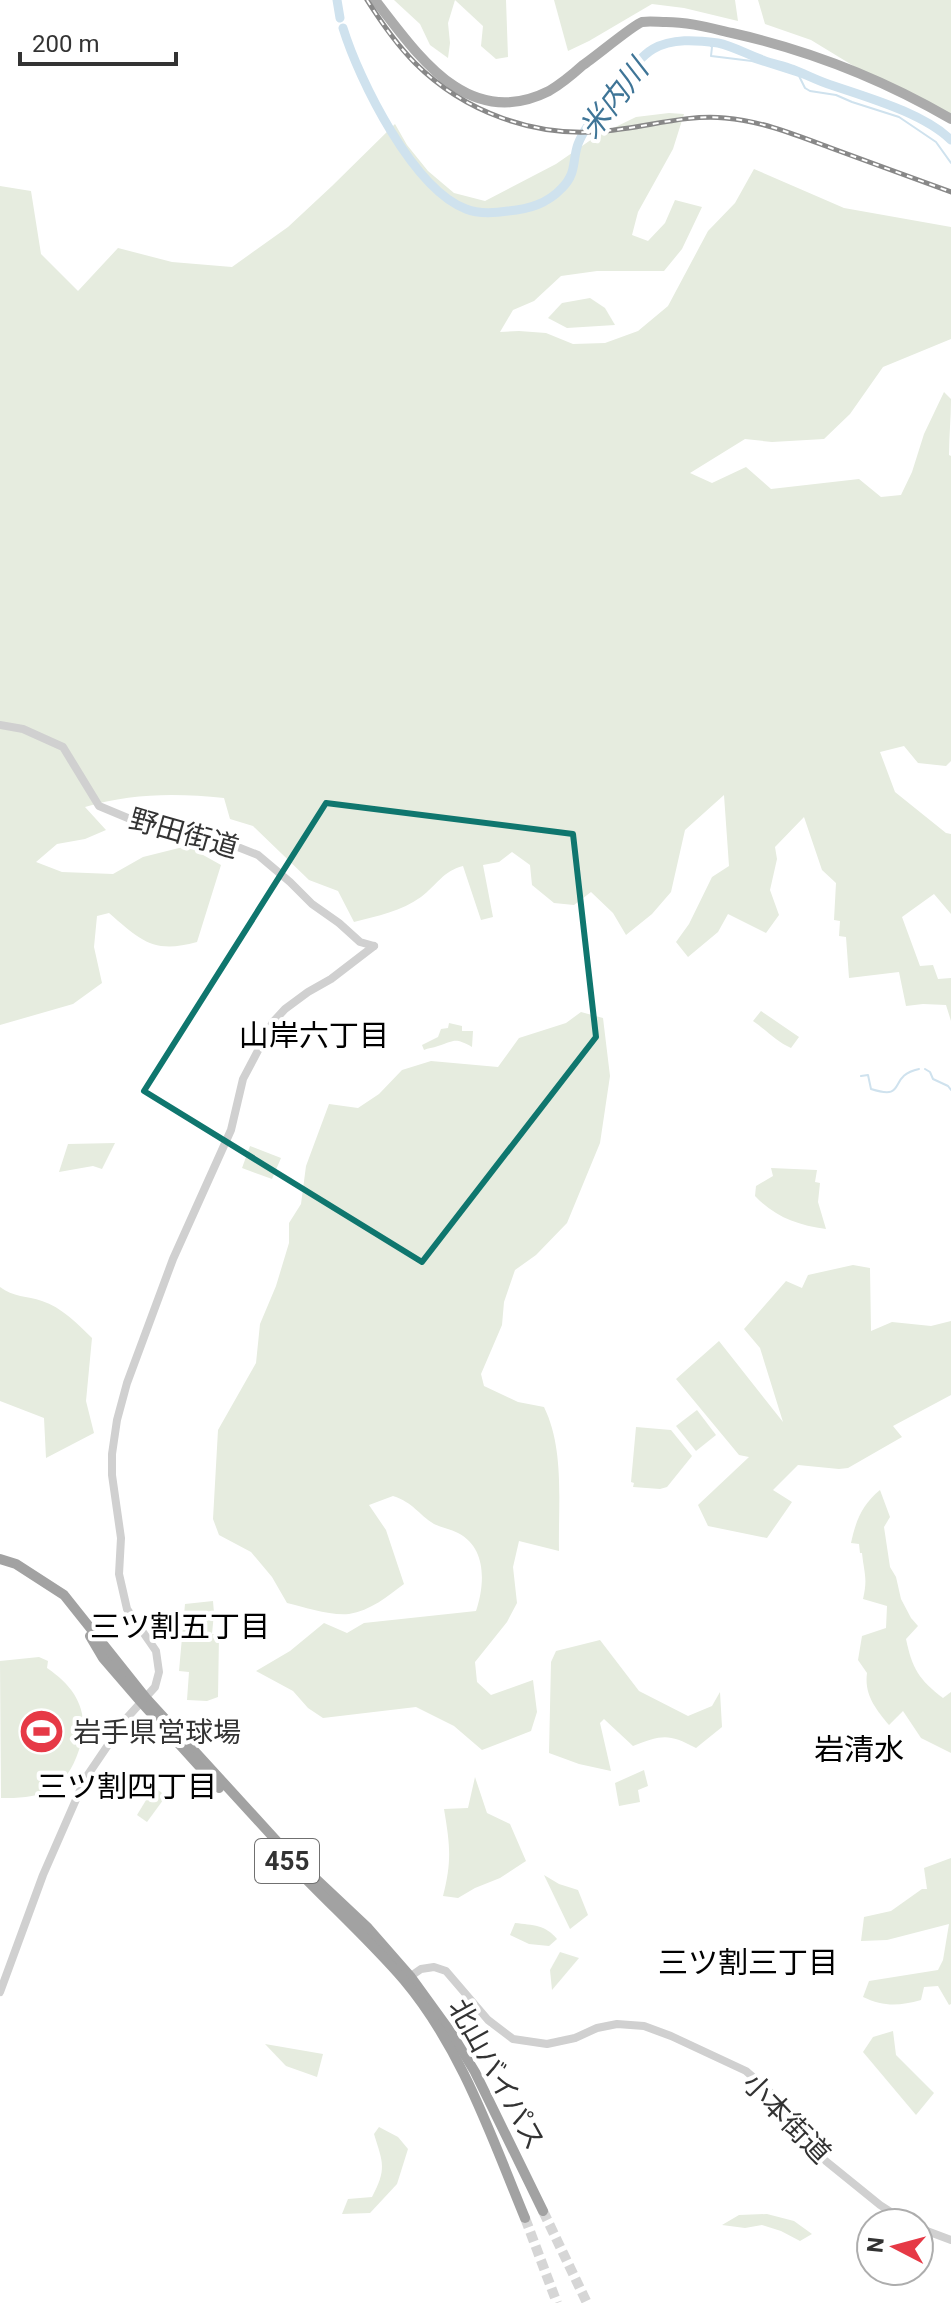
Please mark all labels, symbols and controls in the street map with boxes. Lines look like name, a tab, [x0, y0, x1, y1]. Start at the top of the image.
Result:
scale bar	[20, 16, 176, 66]
text: 200 m	[32, 30, 99, 58]
water label: 米内川	[572, 50, 657, 145]
street label: 野田街道	[125, 802, 242, 865]
district label: 山岸六丁目	[239, 1018, 389, 1053]
district label: 三ツ割五丁目	[90, 1609, 270, 1644]
sports icon: 岩手県営球場	[18, 1708, 66, 1756]
place label: 岩手県営球場	[73, 1716, 241, 1749]
district label: 岩清水	[814, 1732, 904, 1767]
district label: 三ツ割四丁目	[37, 1769, 217, 1804]
road number: 455	[255, 1839, 319, 1883]
district label: 三ツ割三丁目	[658, 1945, 838, 1980]
street label: 北山バイパス	[442, 1993, 552, 2155]
street label: 小本街道	[736, 2067, 837, 2170]
north arrow	[855, 2207, 935, 2287]
text: N	[862, 2236, 889, 2254]

